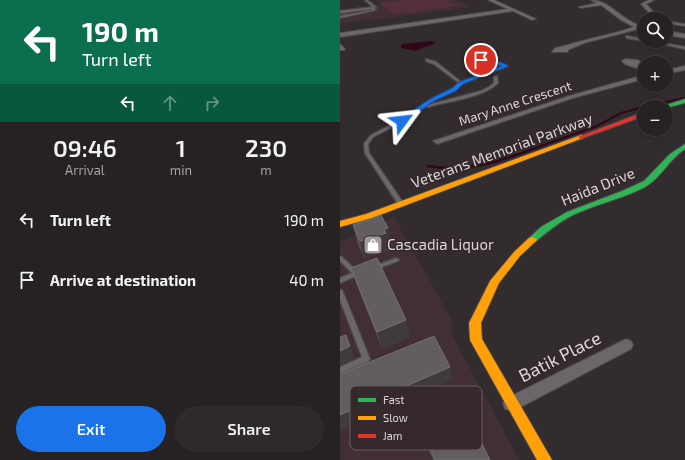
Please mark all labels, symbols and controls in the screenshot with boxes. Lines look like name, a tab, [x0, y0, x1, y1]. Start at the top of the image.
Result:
map controls	[637, 12, 673, 136]
button: search	[637, 12, 673, 48]
text: 190 m	[82, 14, 159, 48]
icon: left	[16, 16, 68, 68]
pin	[464, 43, 498, 77]
text: Turn left	[82, 48, 152, 70]
icon: arrive	[470, 49, 492, 71]
button: +	[637, 56, 673, 92]
street label: Mary Anne Crescent	[457, 77, 574, 129]
icon: left	[117, 92, 139, 114]
icon: ahead	[159, 92, 181, 114]
icon: right	[201, 92, 223, 114]
position arrow	[381, 100, 423, 142]
button: −	[637, 100, 673, 136]
street label: Veterans Memorial Parkway	[408, 109, 595, 191]
text: 09:46	[53, 133, 117, 162]
text: 1	[176, 133, 186, 162]
text: 230	[245, 133, 287, 162]
text: Arrival	[65, 162, 105, 178]
text: min	[170, 162, 192, 178]
text: m	[260, 162, 272, 178]
street label: Haida Drive	[558, 163, 637, 209]
icon: left	[16, 209, 38, 231]
text: Turn left	[50, 211, 111, 229]
text: 190 m	[284, 211, 324, 229]
shop icon: Cascadia Liquor	[362, 234, 384, 256]
place label: Cascadia Liquor	[387, 235, 494, 253]
icon: arrive	[16, 269, 38, 291]
text: Arrive at destination	[50, 271, 196, 289]
text: 40 m	[289, 271, 324, 289]
street label: Batik Place	[515, 326, 604, 386]
legend	[350, 386, 482, 450]
text: Fast	[383, 393, 405, 406]
button: Exit	[16, 406, 166, 452]
button: Share	[174, 406, 324, 452]
text: Slow	[383, 411, 408, 424]
text: Jam	[383, 429, 402, 442]

